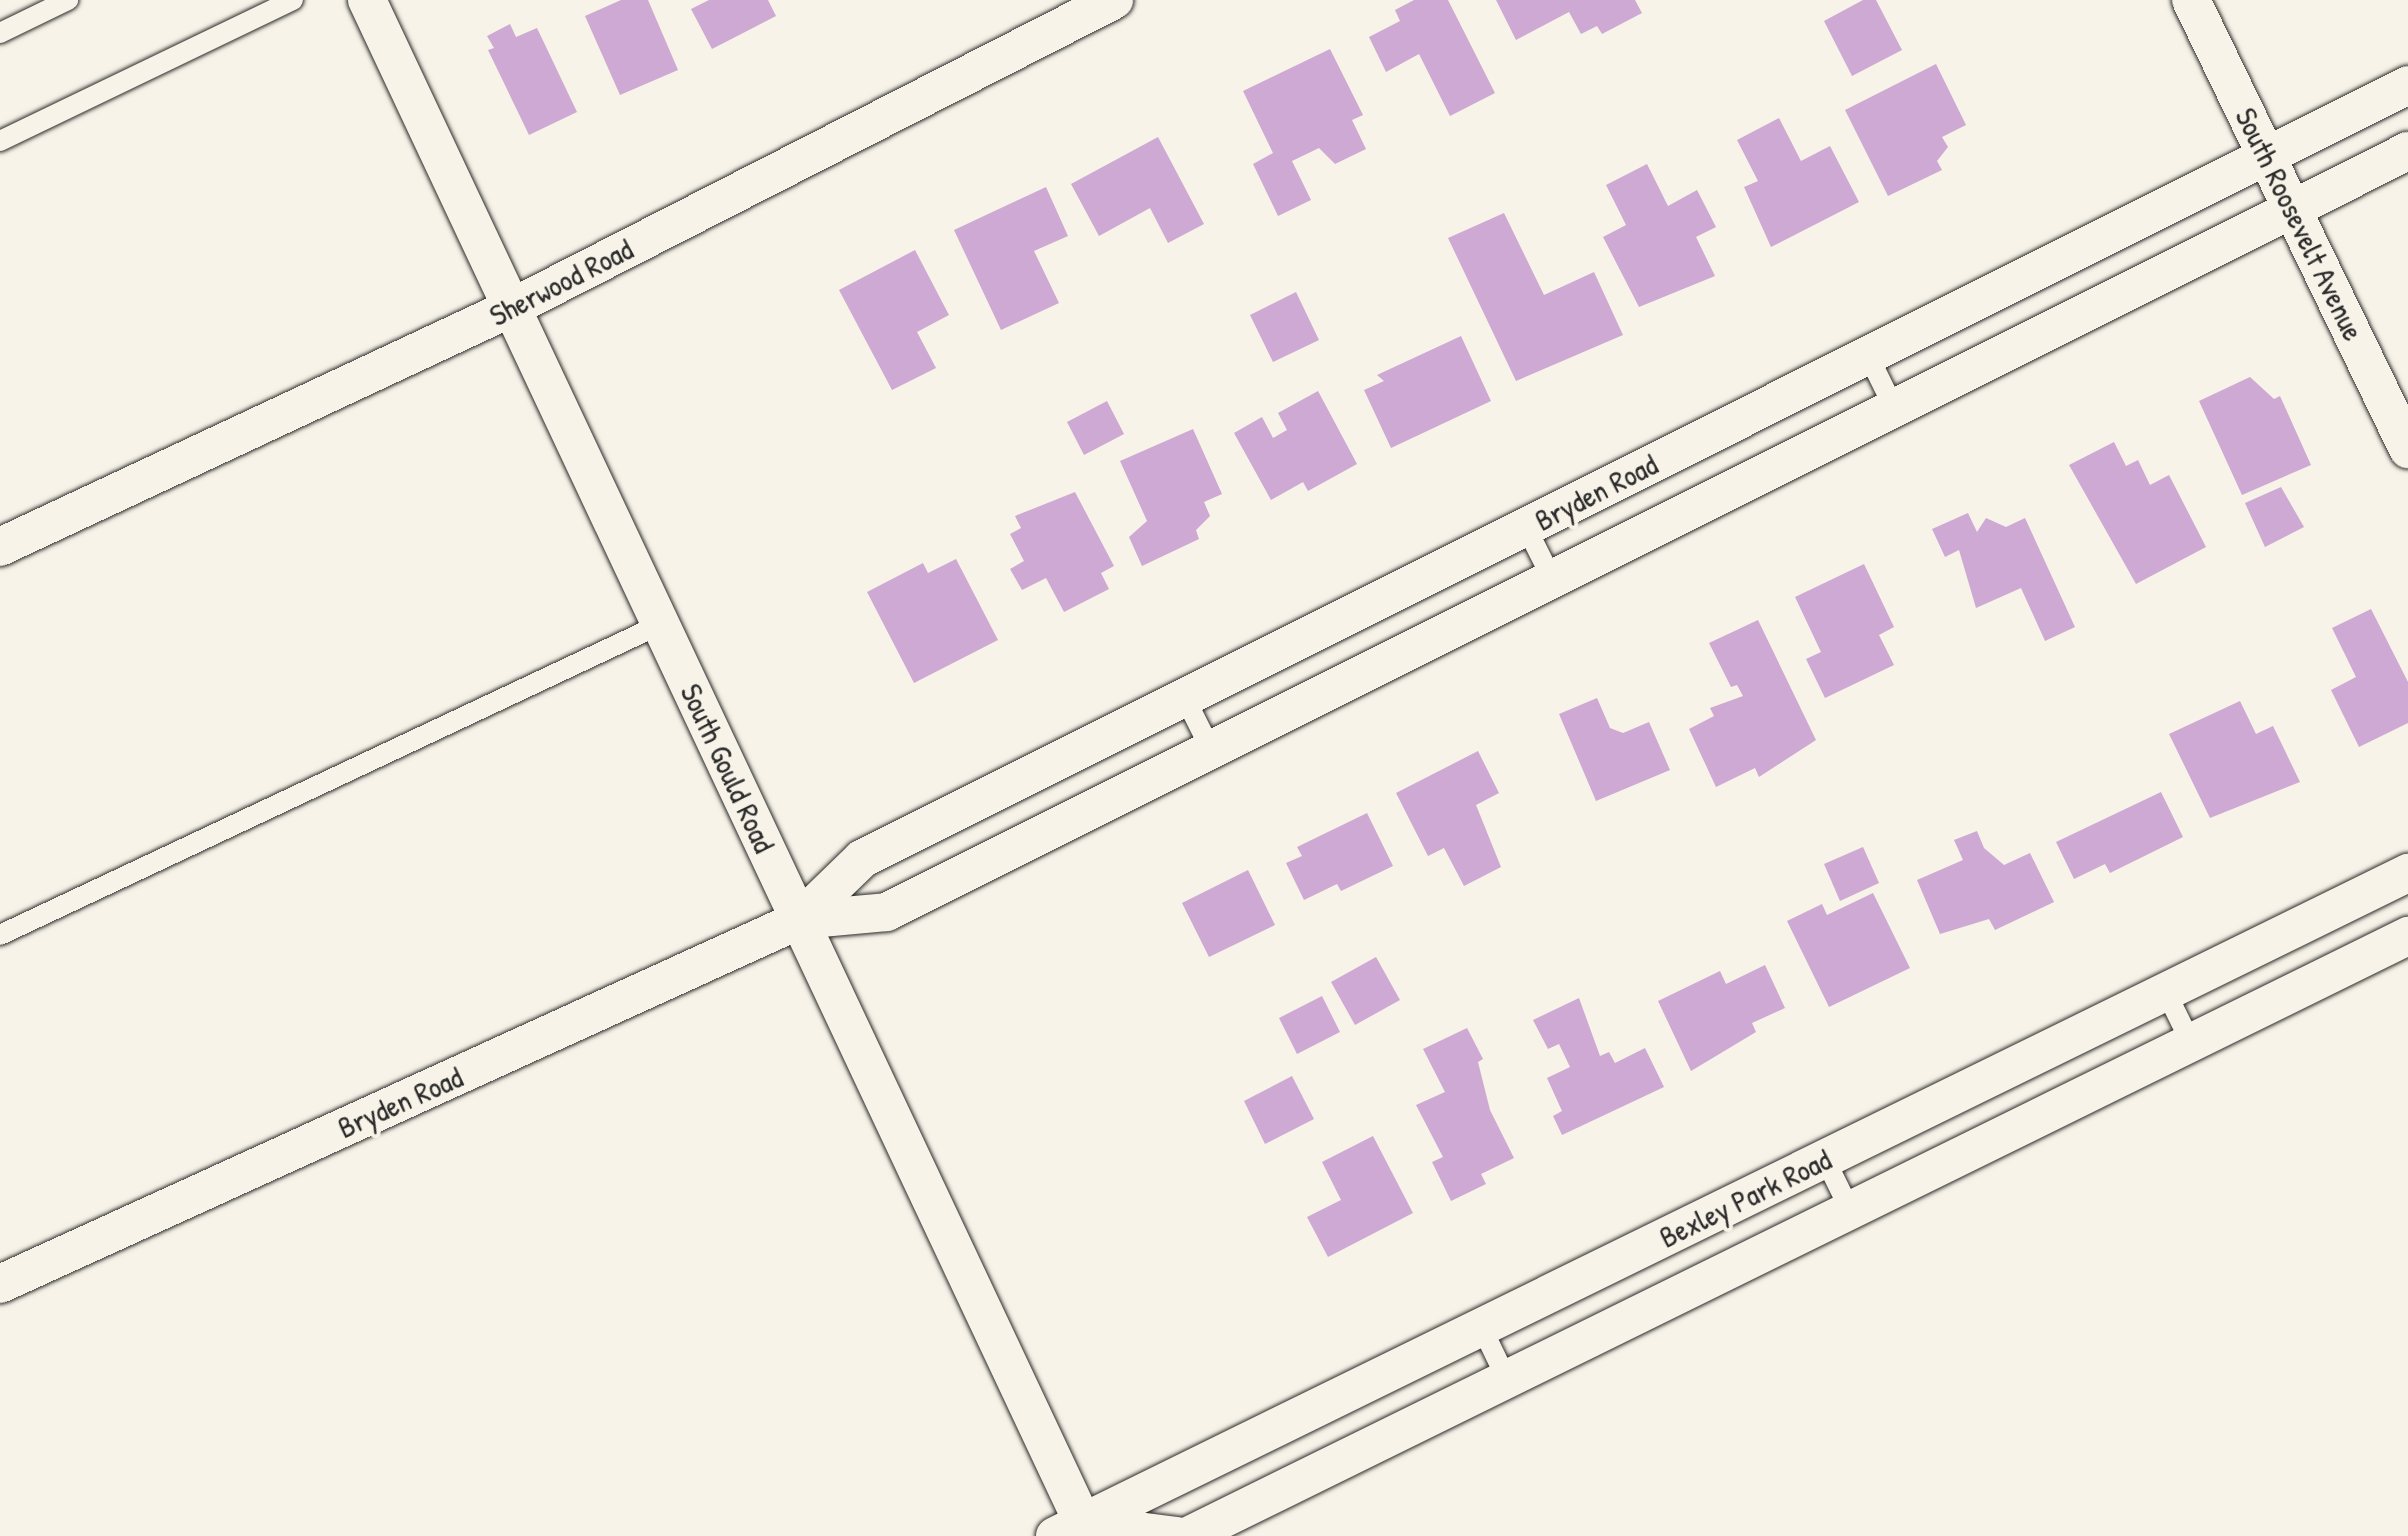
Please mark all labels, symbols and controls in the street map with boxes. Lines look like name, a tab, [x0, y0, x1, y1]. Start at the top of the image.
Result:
street label: South Roosevelt Avenue	[2228, 102, 2372, 346]
street label: Sherwood Road	[483, 231, 639, 333]
street label: Bryden Road	[1529, 446, 1663, 538]
street label: South Gould Road	[673, 678, 783, 858]
street label: Bryden Road	[332, 1059, 468, 1145]
street label: Bexley Park Road	[1653, 1141, 1837, 1255]

